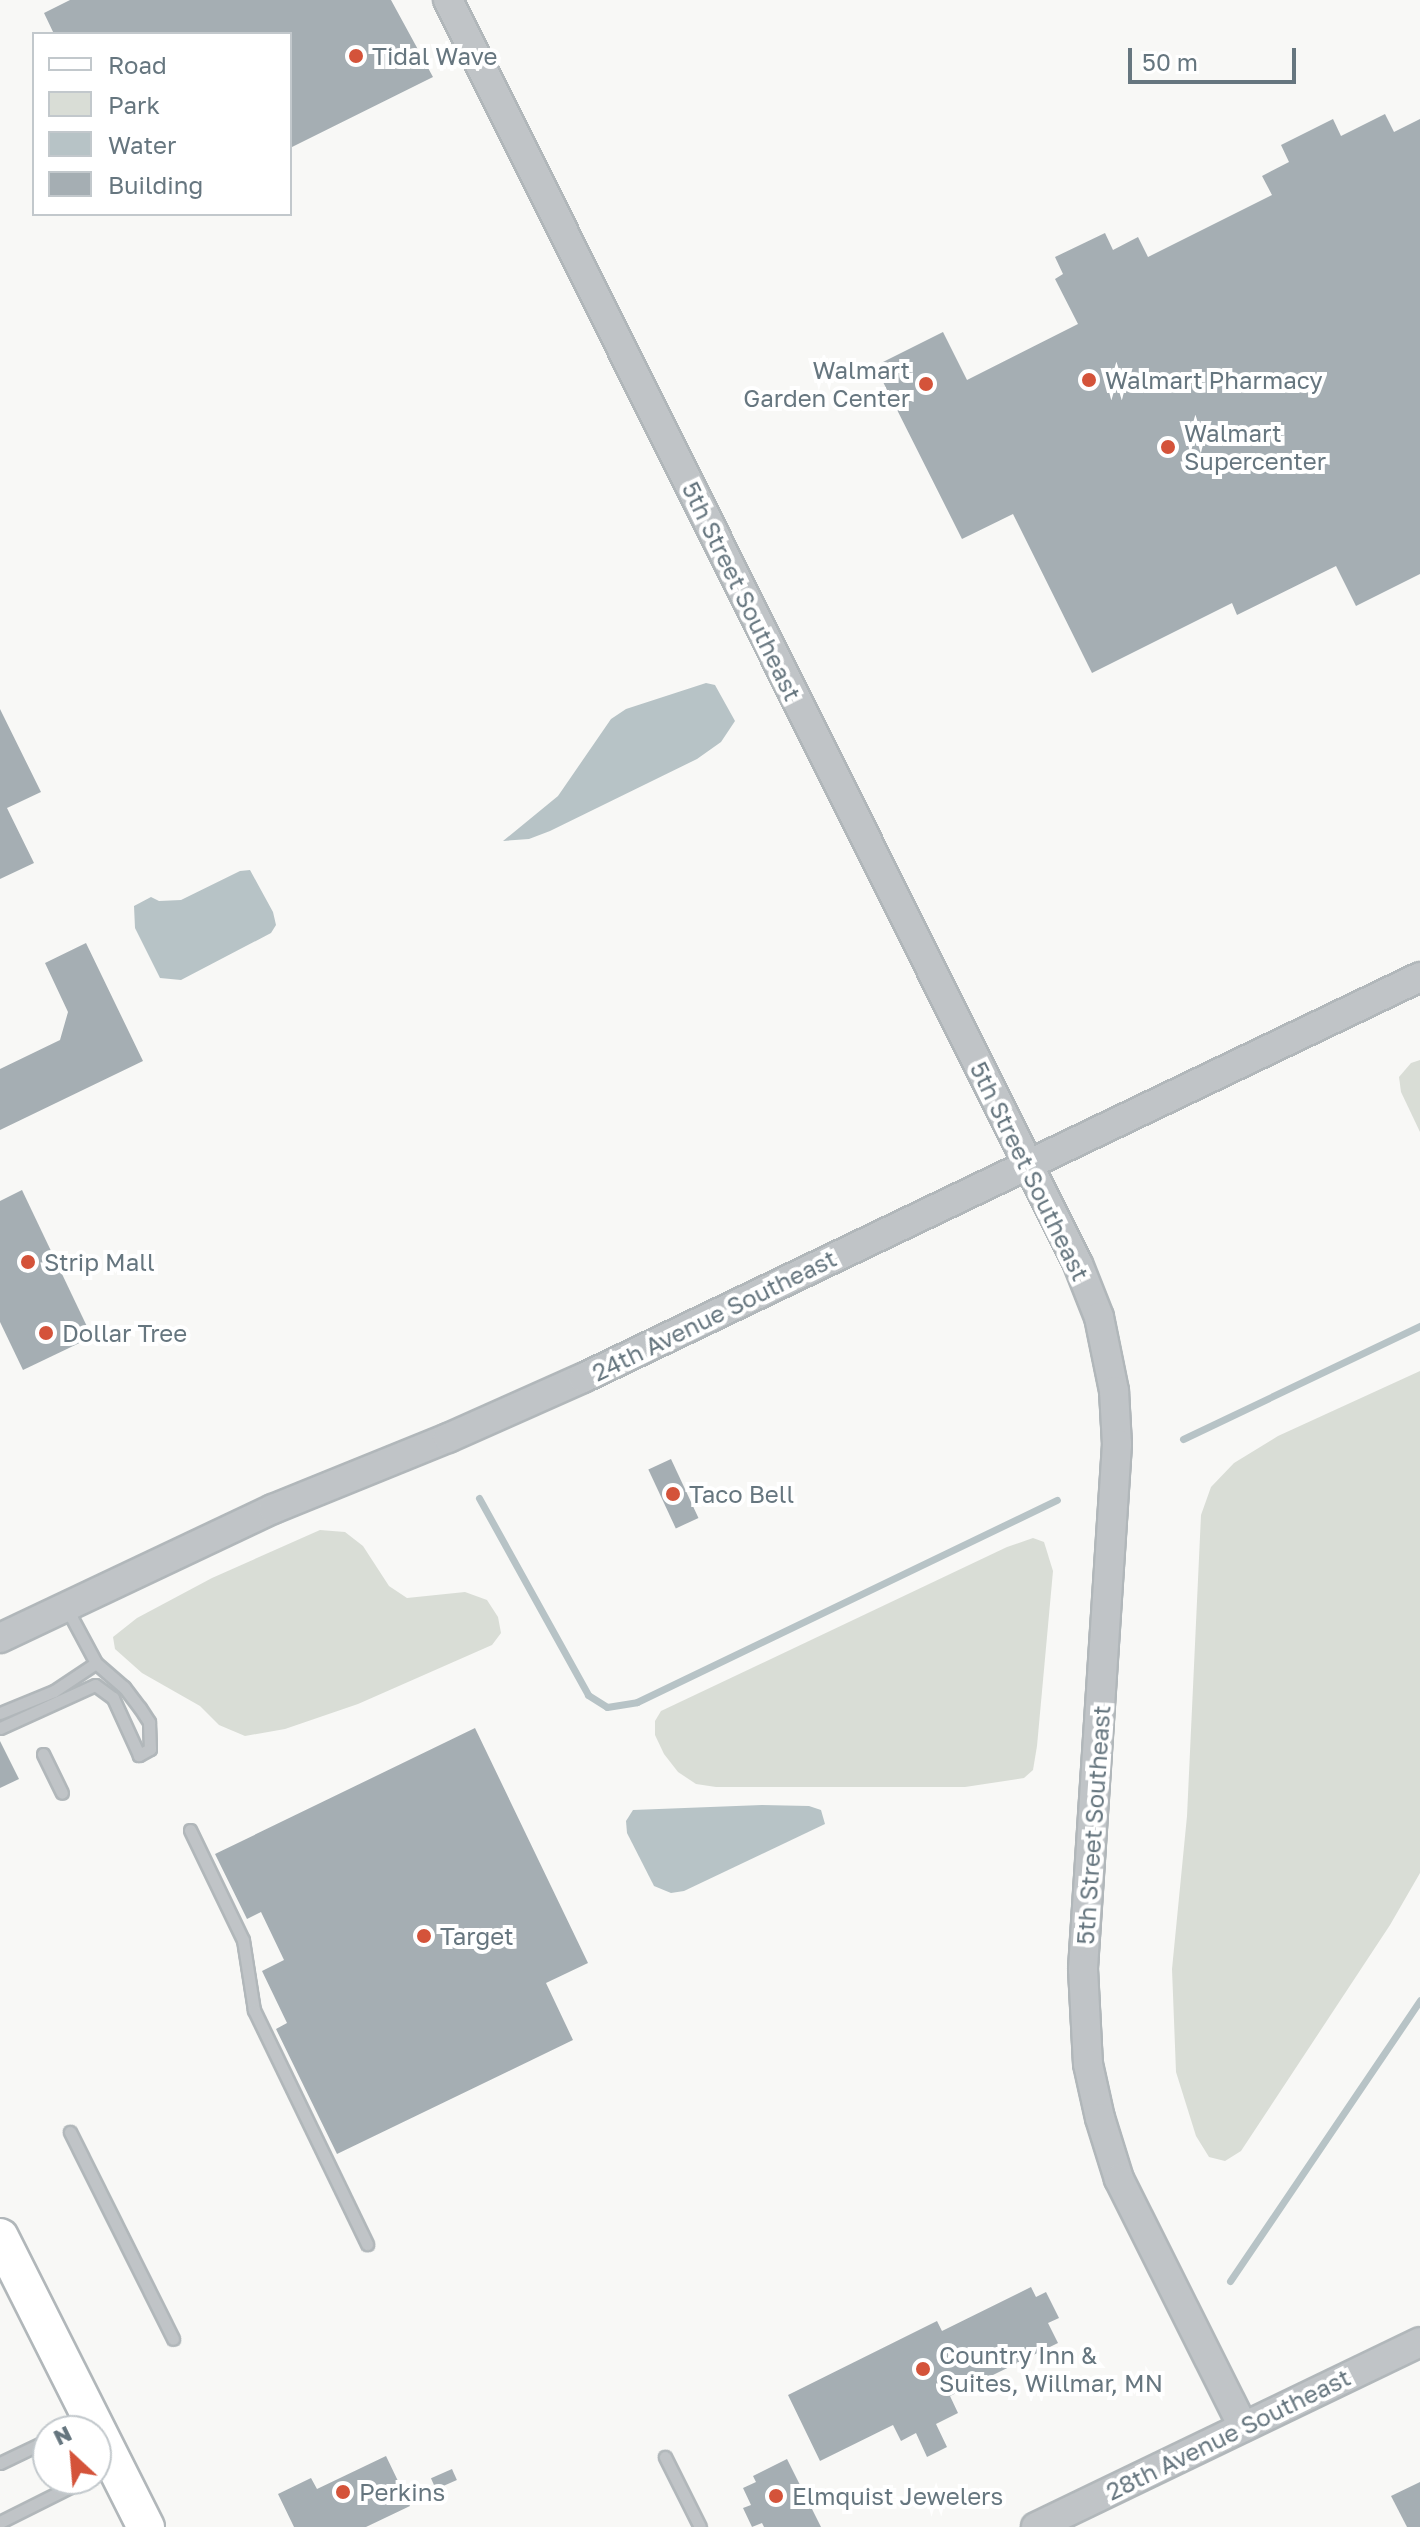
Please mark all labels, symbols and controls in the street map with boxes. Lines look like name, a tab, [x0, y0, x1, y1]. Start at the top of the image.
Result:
legend	[32, 32, 292, 216]
scale bar	[1132, 32, 1300, 82]
place label: Tidal Wave	[372, 42, 497, 70]
marker: Tidal Wave	[347, 47, 365, 65]
text: 50 m	[1142, 47, 1198, 76]
text: Road	[108, 50, 167, 79]
text: Park	[108, 90, 160, 119]
text: Water	[108, 130, 176, 159]
text: Building	[108, 170, 203, 199]
place label: Walmart Garden Center	[743, 356, 910, 412]
place label: Walmart Pharmacy	[1105, 366, 1323, 394]
marker: Walmart Pharmacy	[1080, 371, 1098, 389]
marker: Walmart Garden Center	[917, 375, 935, 393]
place label: Walmart Supercenter	[1184, 419, 1326, 475]
marker: Walmart Supercenter	[1159, 438, 1177, 456]
street label: 5th Street Southeast	[677, 477, 807, 705]
street label: 5th Street Southeast	[965, 1057, 1095, 1285]
street label: 24th Avenue Southeast	[587, 1243, 841, 1387]
place label: Strip Mall	[44, 1248, 155, 1276]
marker: Strip Mall	[19, 1253, 37, 1271]
place label: Dollar Tree	[62, 1319, 187, 1347]
marker: Dollar Tree	[37, 1324, 55, 1342]
place label: Taco Bell	[689, 1480, 794, 1508]
marker: Taco Bell	[664, 1485, 682, 1503]
street label: 5th Street Southeast	[1070, 1704, 1116, 1946]
place label: Target	[440, 1922, 514, 1950]
marker: Target	[415, 1927, 433, 1945]
place label: Country Inn & Suites, Willmar, MN	[939, 2341, 1163, 2397]
marker: Country Inn & Suites, Willmar, MN	[914, 2360, 932, 2378]
street label: 28th Avenue Southeast	[1101, 2362, 1355, 2506]
north arrow	[32, 2415, 112, 2495]
text: N	[49, 2419, 76, 2451]
place label: Perkins	[359, 2478, 445, 2506]
place label: Elmquist Jewelers	[792, 2482, 1003, 2510]
marker: Perkins	[334, 2483, 352, 2501]
marker: Elmquist Jewelers	[767, 2487, 785, 2505]

